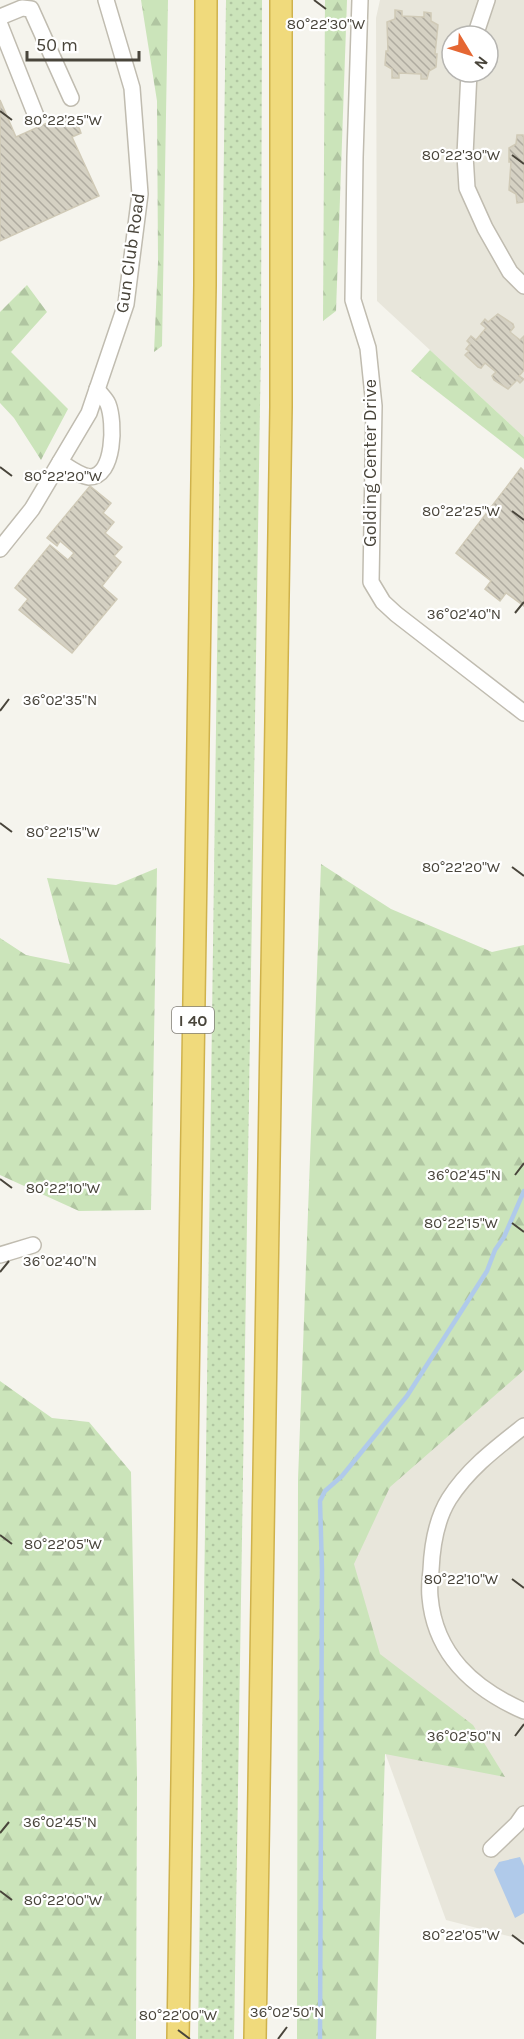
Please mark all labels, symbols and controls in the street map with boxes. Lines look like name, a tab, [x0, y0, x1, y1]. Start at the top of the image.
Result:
text: 80°22'30"W	[287, 15, 366, 33]
scale bar	[27, 24, 140, 62]
north arrow	[440, 24, 500, 84]
text: 50 m	[36, 34, 78, 56]
text: N	[470, 53, 492, 73]
text: 80°22'25"W	[24, 111, 102, 129]
text: 80°22'30"W	[422, 146, 501, 164]
street label: Gun Club Road	[111, 192, 149, 314]
street label: Golding Center Drive	[359, 379, 381, 547]
text: 80°22'20"W	[24, 467, 103, 485]
text: 80°22'25"W	[422, 502, 500, 520]
text: 36°02'40"N	[427, 605, 501, 623]
text: 36°02'35"N	[23, 691, 97, 709]
text: 80°22'15"W	[26, 823, 101, 841]
text: 80°22'20"W	[422, 858, 501, 876]
road number: I 40	[172, 1007, 214, 1033]
text: 36°02'45"N	[427, 1166, 501, 1184]
text: 80°22'10"W	[26, 1179, 101, 1197]
text: 80°22'15"W	[424, 1214, 499, 1232]
text: 36°02'40"N	[23, 1252, 97, 1270]
text: 80°22'05"W	[24, 1535, 103, 1553]
text: 80°22'10"W	[424, 1570, 499, 1588]
text: 36°02'50"N	[427, 1727, 501, 1745]
text: 36°02'45"N	[23, 1813, 97, 1831]
text: 80°22'00"W	[24, 1891, 103, 1909]
text: 80°22'05"W	[422, 1926, 501, 1944]
text: 36°02'50"N	[250, 2003, 324, 2021]
text: 80°22'00"W	[139, 2006, 218, 2024]

